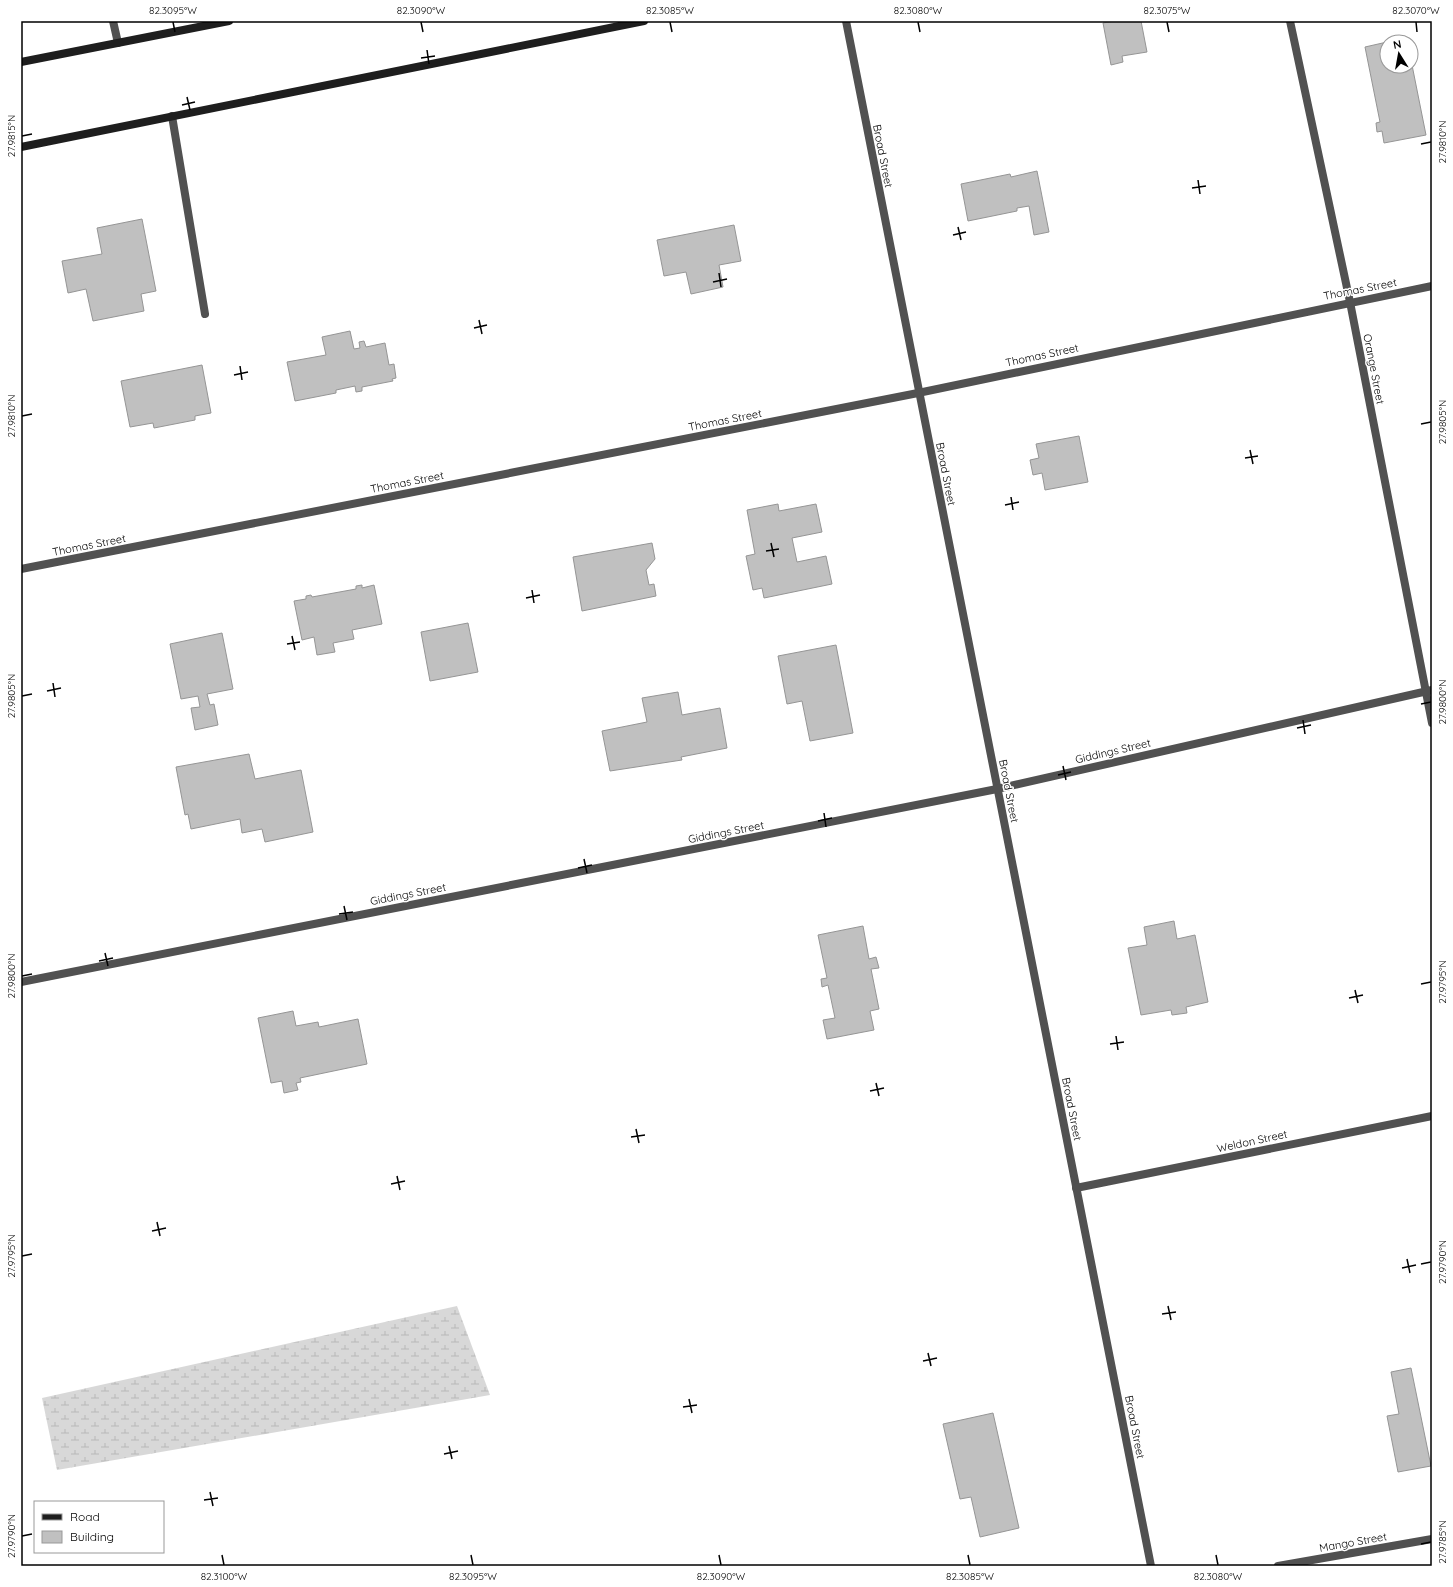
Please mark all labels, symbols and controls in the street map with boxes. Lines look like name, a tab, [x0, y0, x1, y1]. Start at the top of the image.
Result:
text: 82.3095°W	[149, 4, 197, 17]
text: 82.3090°W	[397, 4, 446, 17]
text: 82.3085°W	[646, 4, 694, 17]
text: 82.3080°W	[894, 4, 942, 17]
text: 82.3075°W	[1144, 4, 1191, 17]
text: 82.3070°W	[1392, 4, 1440, 17]
north arrow	[1379, 34, 1419, 74]
text: N	[1392, 37, 1402, 52]
text: 27.9815°N	[5, 115, 18, 157]
text: 27.9810°N	[1436, 121, 1449, 163]
street label: Broad Street	[870, 123, 896, 189]
street label: Thomas Street	[1322, 275, 1398, 303]
street label: Orange Street	[1360, 333, 1388, 406]
street label: Thomas Street	[1004, 340, 1080, 370]
text: 27.9810°N	[5, 395, 18, 437]
text: 27.9805°N	[1436, 400, 1449, 444]
street label: Thomas Street	[687, 406, 763, 434]
street label: Broad Street	[933, 441, 959, 507]
street label: Thomas Street	[369, 468, 445, 496]
street label: Thomas Street	[51, 531, 127, 559]
text: 27.9805°N	[5, 674, 18, 718]
text: 27.9800°N	[1436, 679, 1449, 725]
street label: Giddings Street	[1074, 735, 1152, 766]
street label: Broad Street	[996, 758, 1022, 824]
street label: Giddings Street	[687, 818, 765, 846]
street label: Giddings Street	[369, 880, 447, 908]
text: 27.9800°N	[5, 953, 18, 999]
text: 27.9795°N	[1436, 960, 1449, 1004]
street label: Broad Street	[1059, 1076, 1085, 1142]
street label: Weldon Street	[1215, 1127, 1289, 1155]
text: 27.9795°N	[5, 1234, 18, 1278]
text: 27.9790°N	[1436, 1240, 1449, 1284]
street label: Broad Street	[1122, 1394, 1148, 1460]
legend	[34, 1501, 164, 1553]
text: Road	[70, 1509, 100, 1524]
text: 27.9790°N	[5, 1514, 18, 1558]
text: 27.9785°N	[1436, 1520, 1449, 1564]
text: Building	[70, 1529, 114, 1544]
street label: Mango Street	[1318, 1529, 1388, 1555]
text: 82.3100°W	[201, 1570, 248, 1583]
text: 82.3095°W	[449, 1570, 497, 1583]
text: 82.3090°W	[697, 1570, 746, 1583]
text: 82.3085°W	[946, 1570, 994, 1583]
text: 82.3080°W	[1194, 1570, 1242, 1583]

